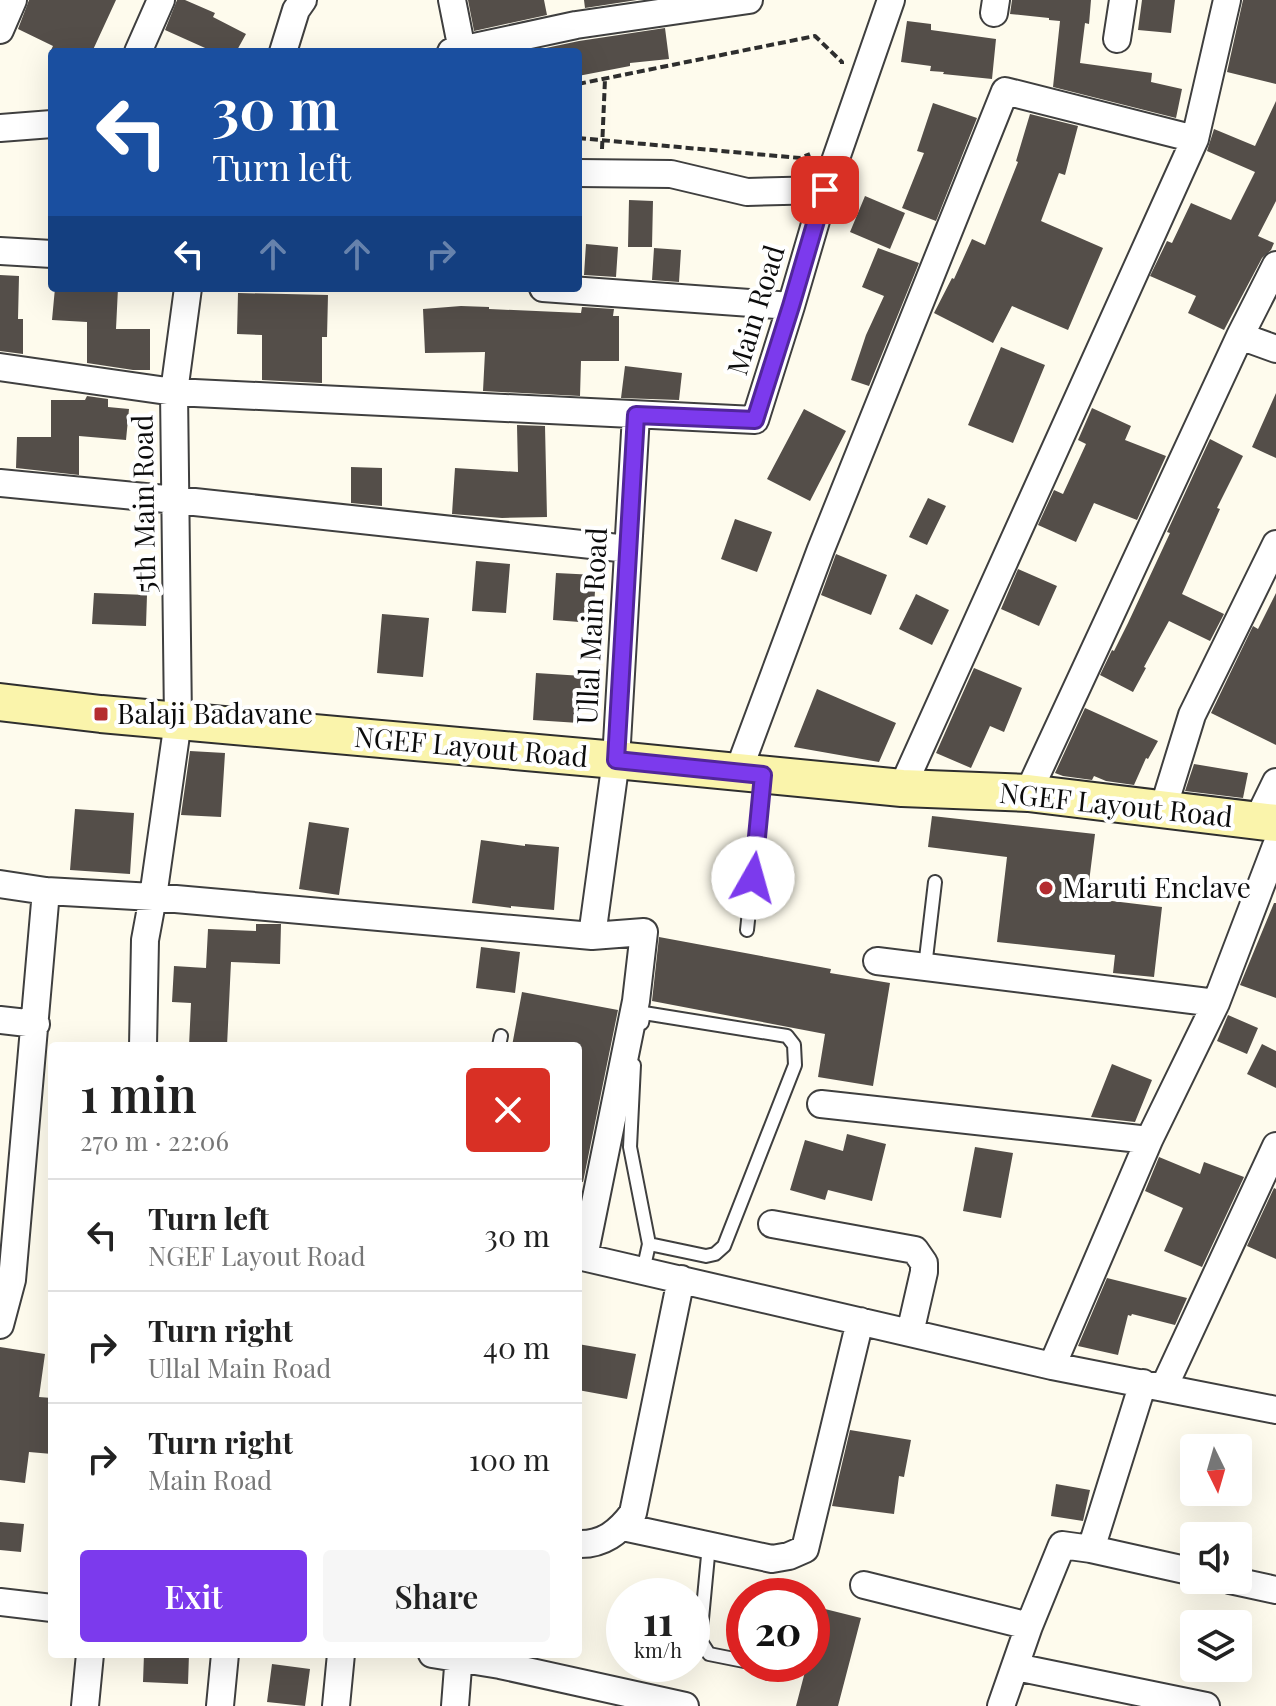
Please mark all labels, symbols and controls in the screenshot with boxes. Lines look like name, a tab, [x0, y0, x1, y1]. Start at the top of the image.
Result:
text: 30 m	[212, 70, 339, 145]
icon: left	[80, 80, 184, 184]
text: Turn left	[212, 142, 351, 190]
pin	[791, 156, 859, 224]
icon: arrive	[803, 168, 847, 212]
icon: left	[167, 232, 211, 276]
icon: ahead	[251, 232, 295, 276]
icon: ahead	[335, 232, 379, 276]
icon: right	[419, 232, 463, 276]
street label: Main Road	[717, 240, 792, 379]
street label: 5th Main Road	[122, 414, 163, 594]
street label: Ullal Main Road	[567, 526, 614, 725]
place label: Balaji Badavane	[117, 694, 313, 731]
marker: Balaji Badavane	[92, 705, 110, 723]
street label: NGEF Layout Road	[353, 717, 589, 774]
street label: NGEF Layout Road	[998, 773, 1235, 834]
position arrow	[711, 836, 795, 920]
place label: Maruti Enclave	[1062, 868, 1251, 905]
marker: Maruti Enclave	[1037, 879, 1055, 897]
text: 1 min	[80, 1061, 197, 1125]
button: close	[466, 1068, 550, 1152]
text: 270 m · 22:06	[80, 1123, 229, 1158]
text: Turn left	[148, 1198, 269, 1238]
icon: left	[80, 1213, 124, 1257]
text: 30 m	[484, 1215, 550, 1255]
text: NGEF Layout Road	[148, 1238, 366, 1273]
text: Turn right	[148, 1310, 293, 1350]
icon: right	[80, 1325, 124, 1369]
text: 40 m	[483, 1327, 550, 1367]
text: Ullal Main Road	[148, 1350, 331, 1385]
text: Turn right	[148, 1422, 293, 1462]
north arrow	[1180, 1434, 1252, 1506]
map controls	[1180, 1434, 1252, 1682]
icon: right	[80, 1437, 124, 1481]
text: 100 m	[469, 1439, 550, 1479]
text: Main Road	[148, 1462, 272, 1497]
button: sound	[1180, 1522, 1252, 1594]
button: Exit	[80, 1550, 307, 1642]
button: Share	[323, 1550, 550, 1642]
speed limit sign: 20	[726, 1578, 830, 1682]
text: 11	[643, 1593, 673, 1646]
button: layers	[1180, 1610, 1252, 1682]
text: km/h	[634, 1636, 682, 1663]

